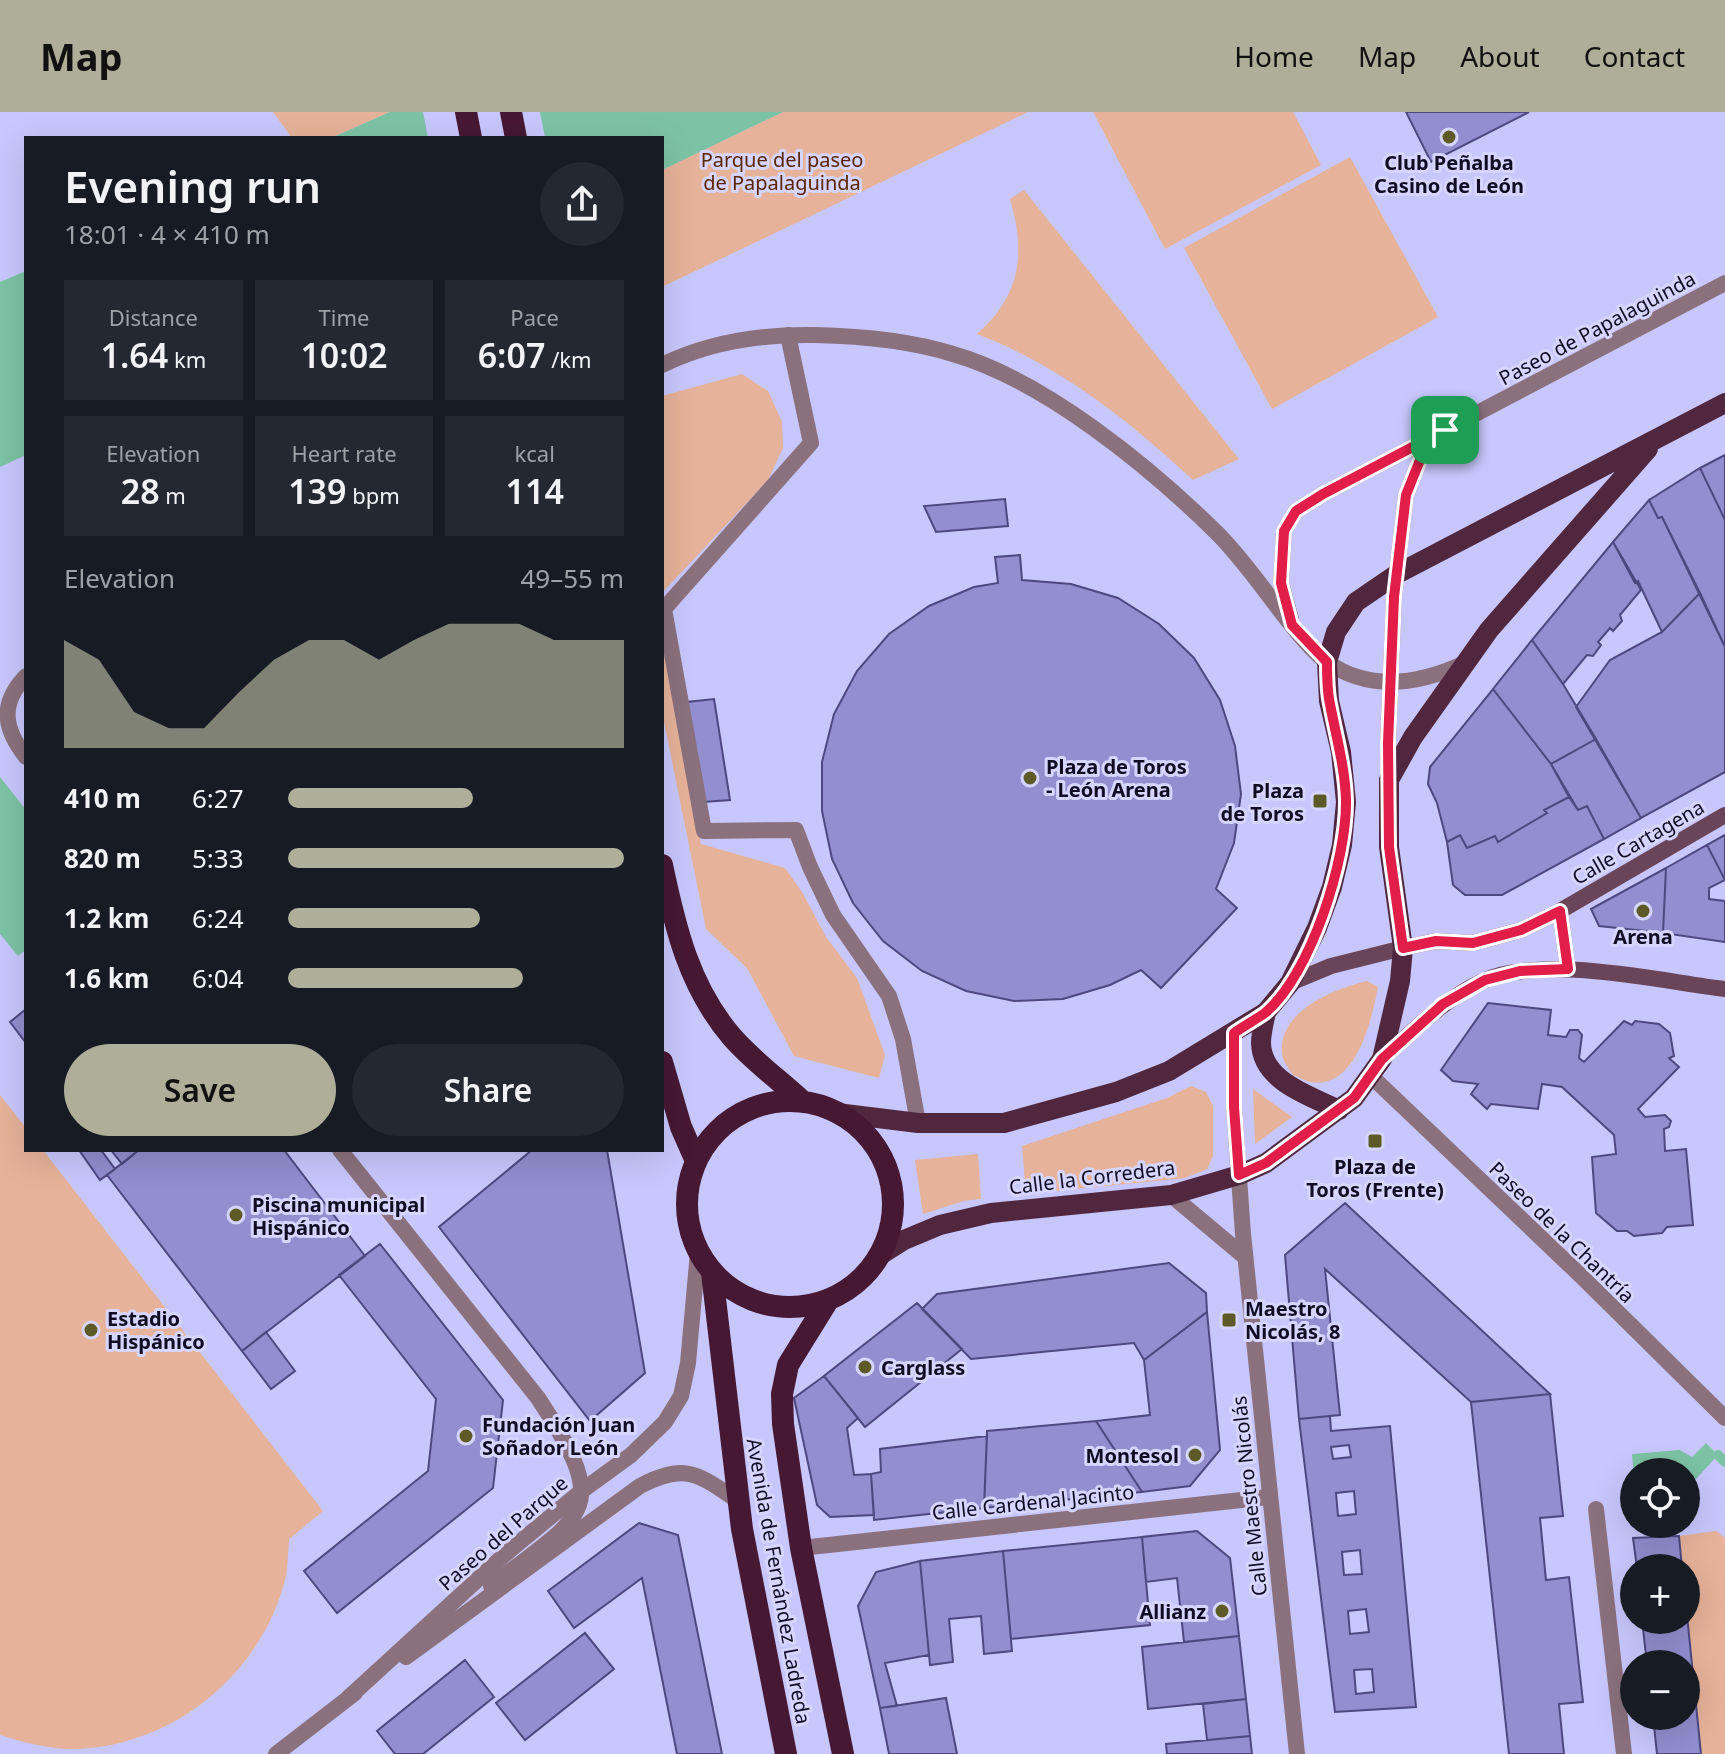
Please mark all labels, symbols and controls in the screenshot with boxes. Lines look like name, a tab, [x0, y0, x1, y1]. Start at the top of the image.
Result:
text: Map	[40, 30, 123, 82]
text: Home	[1234, 37, 1314, 75]
text: Map	[1358, 37, 1416, 75]
text: About	[1460, 37, 1540, 75]
text: Contact	[1584, 37, 1685, 75]
marker: Club Peñalba Casino de León	[1440, 128, 1458, 146]
park label: Parque del paseo de Papalaguinda	[701, 146, 863, 196]
place label: Club Peñalba Casino de León	[1374, 149, 1524, 199]
text: Evening run	[64, 156, 321, 216]
button: share	[540, 162, 624, 246]
text: 18:01 · 4 × 410 m	[64, 216, 270, 252]
street label: Paseo de Papalaguinda	[1494, 265, 1700, 391]
text: Distance	[109, 302, 198, 332]
text: Time	[319, 302, 369, 332]
text: Pace	[510, 302, 559, 332]
text: 1.64	[100, 332, 168, 378]
text: 10:02	[300, 332, 388, 378]
text: 6:07	[478, 332, 545, 378]
text: km	[168, 344, 206, 374]
text: /km	[545, 344, 592, 374]
pin	[1411, 396, 1479, 464]
icon: arrive	[1423, 408, 1467, 452]
text: Elevation	[106, 438, 200, 468]
text: Heart rate	[291, 438, 397, 468]
text: kcal	[515, 438, 555, 468]
text: 28	[121, 468, 160, 514]
text: 139	[288, 468, 346, 514]
text: 114	[505, 468, 564, 514]
text: m	[160, 480, 186, 510]
text: bpm	[346, 480, 400, 510]
text: Elevation	[64, 560, 175, 596]
text: 49–55 m	[520, 560, 624, 596]
place label: Plaza de Toros - León Arena	[1046, 753, 1187, 803]
marker: Plaza de Toros - León Arena	[1021, 769, 1039, 787]
place label: Plaza de Toros	[1221, 777, 1304, 827]
text: 410 m	[64, 780, 141, 816]
text: 6:27	[192, 780, 244, 816]
marker: Plaza de Toros	[1311, 792, 1329, 810]
street label: Calle Cartagena	[1567, 793, 1709, 891]
text: 820 m	[64, 840, 141, 876]
text: 5:33	[192, 840, 244, 876]
text: 1.2 km	[64, 900, 149, 936]
text: 6:24	[192, 900, 244, 936]
marker: Arena	[1634, 902, 1652, 920]
place label: Arena	[1613, 923, 1673, 950]
text: 1.6 km	[64, 960, 149, 996]
text: 6:04	[192, 960, 244, 996]
button: Save	[64, 1044, 336, 1136]
button: Share	[352, 1044, 624, 1136]
marker: Plaza de Toros (Frente)	[1366, 1132, 1384, 1150]
street label: Calle la Corredera	[1007, 1153, 1177, 1201]
place label: Plaza de Toros (Frente)	[1306, 1153, 1444, 1203]
street label: Paseo de la Chantría	[1483, 1156, 1641, 1308]
place label: Piscina municipal Hispánico	[252, 1191, 425, 1241]
marker: Piscina municipal Hispánico	[227, 1206, 245, 1224]
place label: Maestro Nicolás, 8	[1245, 1295, 1340, 1345]
place label: Estadio Hispánico	[107, 1305, 205, 1355]
marker: Maestro Nicolás, 8	[1220, 1311, 1238, 1329]
marker: Estadio Hispánico	[82, 1321, 100, 1339]
place label: Carglass	[881, 1354, 965, 1381]
marker: Carglass	[856, 1358, 874, 1376]
street label: Calle Maestro Nicolás	[1225, 1394, 1273, 1598]
place label: Fundación Juan Soñador León	[482, 1411, 635, 1461]
marker: Fundación Juan Soñador León	[457, 1427, 475, 1445]
street label: Avenida de Fernández Ladreda	[741, 1436, 817, 1726]
place label: Montesol	[1086, 1442, 1179, 1469]
marker: Montesol	[1186, 1446, 1204, 1464]
map controls	[1620, 1458, 1700, 1730]
button: locate	[1620, 1458, 1700, 1538]
street label: Paseo del Parque	[433, 1469, 573, 1597]
street label: Calle Cardenal Jacinto	[931, 1478, 1135, 1526]
button: +	[1620, 1554, 1700, 1634]
place label: Allianz	[1139, 1598, 1206, 1625]
marker: Allianz	[1213, 1602, 1231, 1620]
button: −	[1620, 1650, 1700, 1730]

